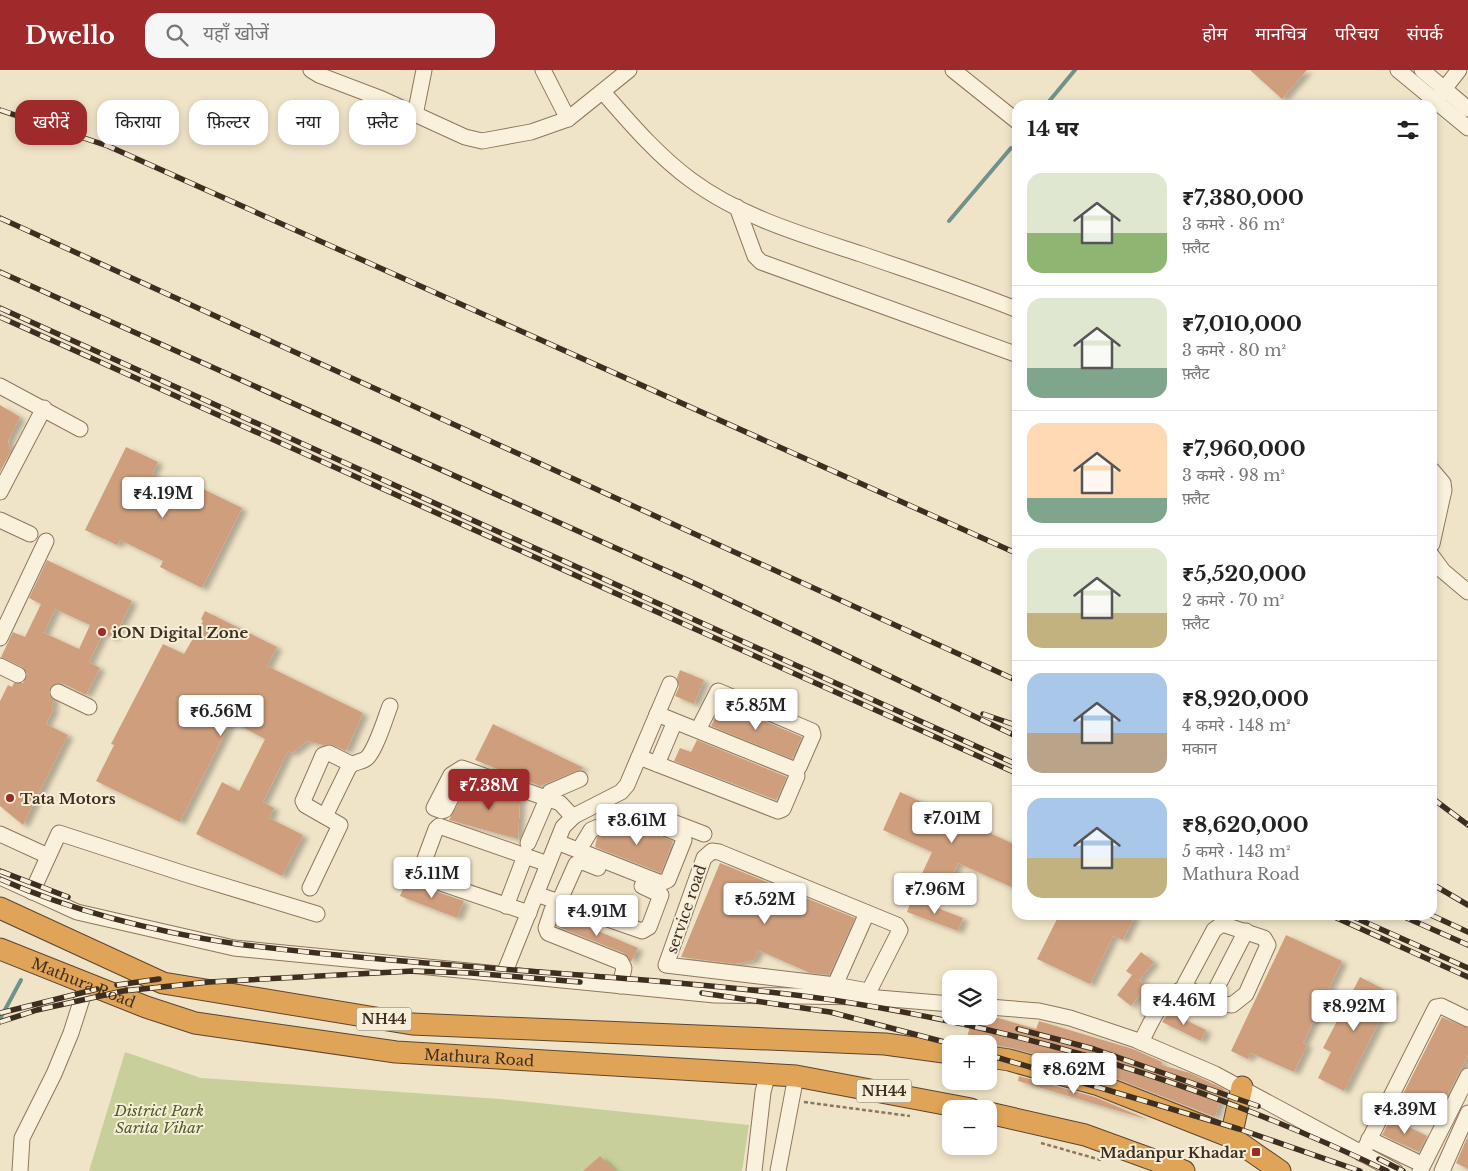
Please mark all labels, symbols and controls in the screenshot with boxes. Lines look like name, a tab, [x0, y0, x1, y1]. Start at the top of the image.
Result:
search box	[145, 13, 495, 58]
text: Dwello	[25, 21, 115, 50]
icon: search	[163, 21, 191, 49]
text: यहाँ खोजें	[203, 22, 269, 45]
text: होम	[1202, 23, 1227, 45]
text: मानचित्र	[1255, 23, 1307, 45]
text: परिचय	[1335, 23, 1379, 45]
text: संपर्क	[1407, 23, 1443, 45]
chip: खरीदें	[15, 100, 87, 145]
chip: किराया	[97, 100, 179, 145]
chip: फ़िल्टर	[189, 100, 268, 145]
chip: नया	[278, 100, 339, 145]
chip: फ़्लैट	[349, 100, 416, 145]
text: 14 घर	[1027, 116, 1079, 142]
icon: filters	[1394, 116, 1422, 144]
text: ₹7,380,000	[1182, 185, 1304, 211]
icon: home	[1067, 193, 1127, 253]
text: 3 कमरे · 86 m²	[1182, 214, 1285, 234]
text: फ़्लैट	[1182, 237, 1210, 257]
text: ₹7,010,000	[1182, 311, 1302, 337]
icon: home	[1067, 318, 1127, 378]
text: 3 कमरे · 80 m²	[1182, 340, 1286, 360]
text: फ़्लैट	[1182, 363, 1210, 383]
text: ₹7,960,000	[1182, 436, 1306, 462]
icon: home	[1067, 443, 1127, 503]
text: 3 कमरे · 98 m²	[1182, 465, 1285, 485]
pin: ₹4.19M	[122, 476, 204, 519]
text: ₹4.19M	[133, 483, 193, 503]
text: फ़्लैट	[1182, 488, 1210, 508]
text: ₹5,520,000	[1182, 561, 1306, 587]
icon: home	[1067, 568, 1127, 628]
text: 2 कमरे · 70 m²	[1182, 590, 1284, 610]
text: फ़्लैट	[1182, 613, 1210, 633]
place label: iON Digital Zone	[112, 623, 248, 642]
marker: iON Digital Zone	[96, 626, 108, 638]
text: ₹8,920,000	[1182, 686, 1309, 712]
pin: ₹5.85M	[715, 688, 797, 731]
icon: home	[1067, 693, 1127, 753]
pin: ₹6.56M	[180, 694, 262, 737]
text: ₹5.85M	[726, 695, 786, 715]
text: ₹6.56M	[190, 701, 252, 721]
text: 4 कमरे · 148 m²	[1182, 715, 1291, 735]
text: मकान	[1182, 738, 1217, 758]
pin: ₹7.38M	[448, 768, 530, 811]
text: ₹7.38M	[459, 775, 519, 795]
place label: Tata Motors	[20, 789, 116, 808]
marker: Tata Motors	[4, 792, 16, 804]
pin: ₹7.01M	[911, 802, 993, 844]
pin: ₹3.61M	[596, 804, 678, 846]
text: ₹7.01M	[923, 808, 981, 828]
text: ₹3.61M	[607, 810, 667, 830]
text: ₹8,620,000	[1182, 812, 1308, 838]
icon: home	[1067, 818, 1127, 878]
text: 5 कमरे · 143 m²	[1182, 841, 1291, 861]
pin: ₹5.11M	[391, 856, 473, 899]
street label: service road	[662, 862, 710, 956]
text: ₹5.11M	[404, 863, 460, 883]
text: Mathura Road	[1182, 864, 1300, 884]
pin: ₹7.96M	[894, 872, 976, 915]
text: ₹7.96M	[905, 879, 965, 899]
pin: ₹5.52M	[724, 882, 806, 925]
text: ₹5.52M	[734, 889, 796, 909]
pin: ₹4.91M	[556, 894, 638, 937]
text: ₹4.91M	[567, 901, 627, 921]
street label: Mathura Road	[29, 953, 138, 1011]
map controls	[942, 970, 997, 1155]
button: layers	[942, 970, 997, 1025]
pin: ₹4.46M	[1143, 984, 1225, 1026]
text: ₹4.46M	[1152, 990, 1216, 1010]
pin: ₹8.92M	[1313, 990, 1395, 1032]
text: ₹8.92M	[1323, 996, 1386, 1016]
road number: NH44	[356, 1008, 412, 1031]
button: +	[942, 1035, 997, 1090]
street label: Mathura Road	[424, 1044, 535, 1070]
pin: ₹8.62M	[1033, 1052, 1115, 1095]
text: ₹8.62M	[1043, 1059, 1105, 1079]
road number: NH44	[856, 1079, 912, 1102]
pin: ₹4.39M	[1364, 1092, 1446, 1135]
text: ₹4.39M	[1373, 1099, 1437, 1119]
button: −	[942, 1100, 997, 1155]
park label: District Park Sarita Vihar	[113, 1101, 204, 1137]
place label: Madanpur Khadar	[1100, 1143, 1247, 1162]
marker: Madanpur Khadar	[1250, 1146, 1262, 1158]

